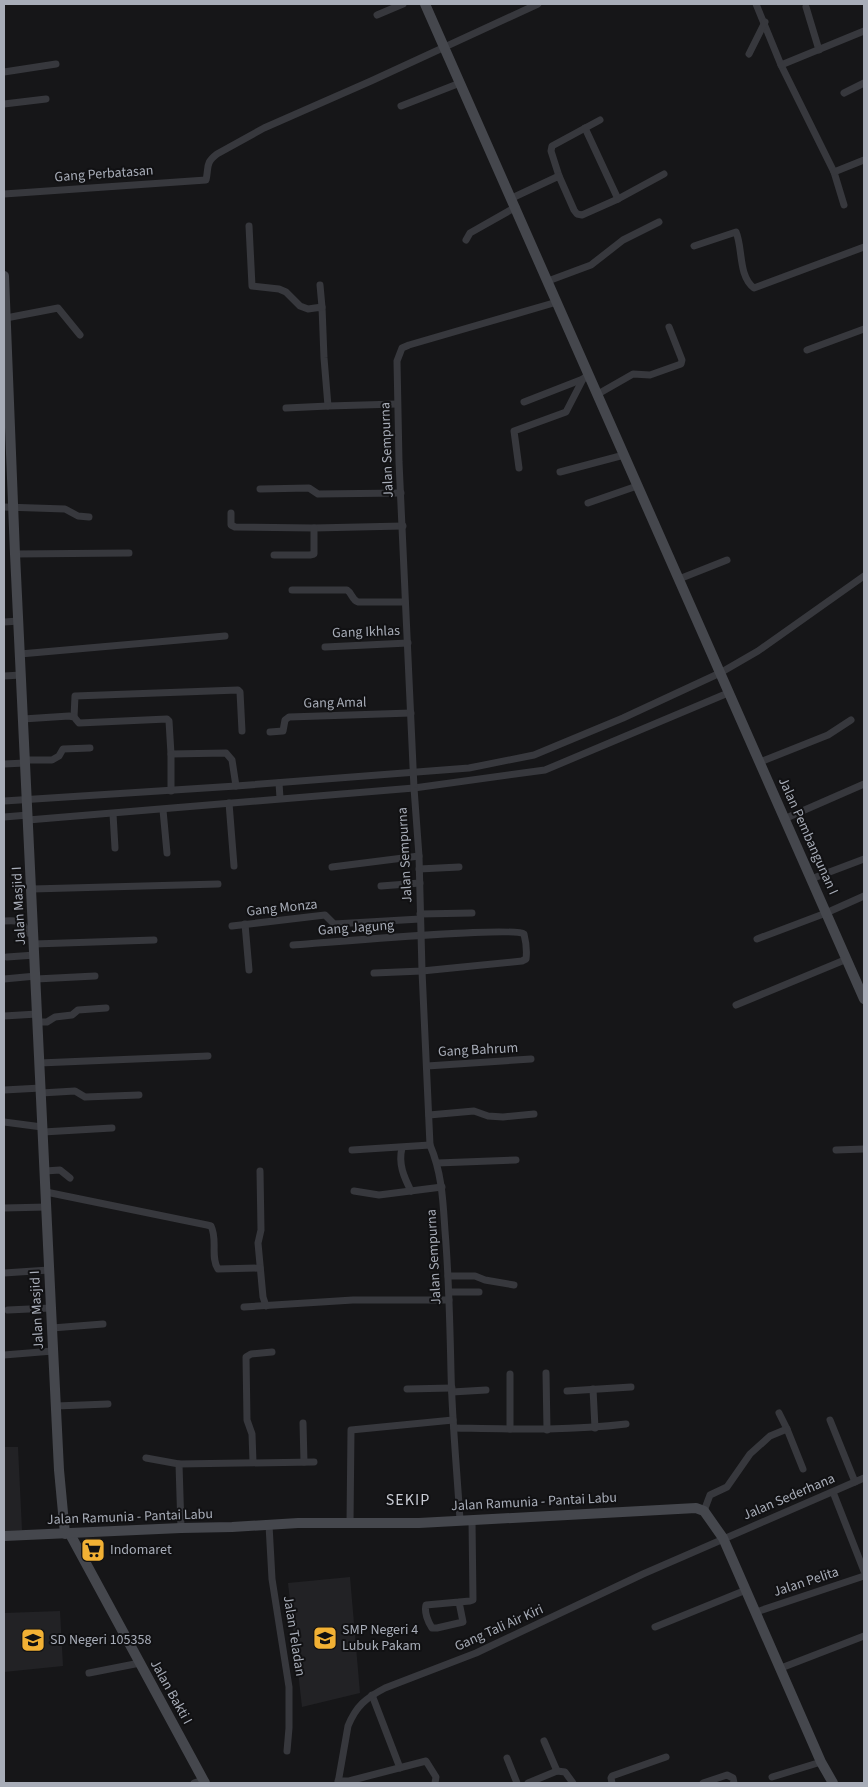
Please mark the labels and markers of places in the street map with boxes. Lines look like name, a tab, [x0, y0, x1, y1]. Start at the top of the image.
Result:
supermarket icon: Indomaret	[80, 1537, 106, 1563]
place label: Indomaret	[110, 1540, 172, 1560]
place label: SMP Negeri 4 Lubuk Pakam	[342, 1620, 421, 1656]
school or university icon: SMP Negeri 4 Lubuk Pakam	[312, 1625, 338, 1651]
school or university icon: SD Negeri 105358	[20, 1627, 46, 1653]
place label: SD Negeri 105358	[50, 1630, 151, 1650]

